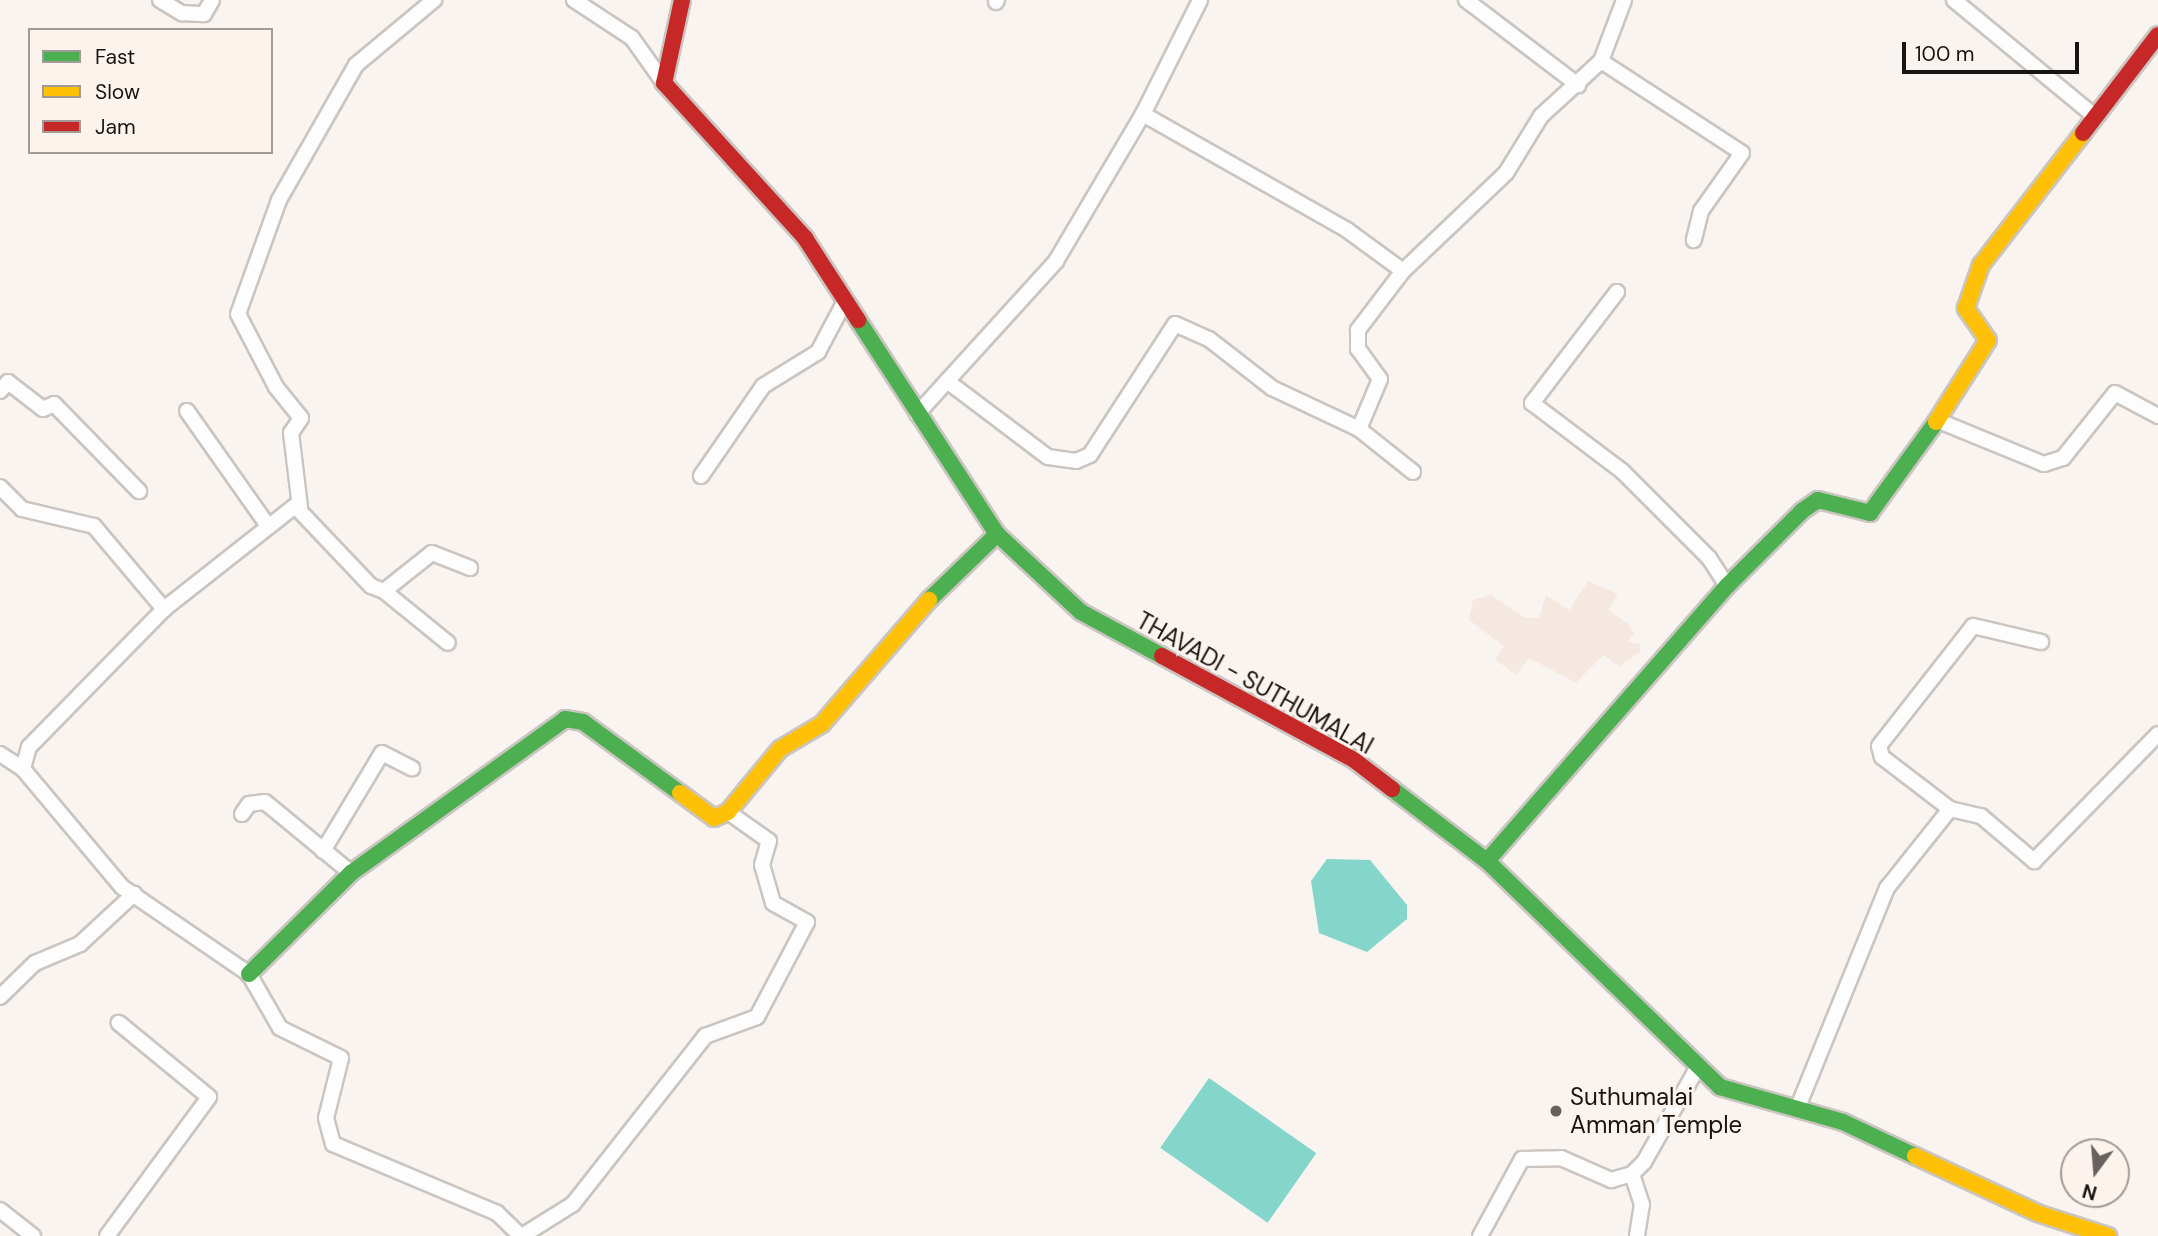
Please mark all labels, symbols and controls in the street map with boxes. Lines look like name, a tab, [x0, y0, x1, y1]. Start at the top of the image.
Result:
legend	[28, 28, 273, 154]
scale bar	[1906, 28, 2083, 72]
text: 100 m	[1915, 40, 1975, 68]
text: Fast	[95, 43, 135, 71]
text: Slow	[95, 78, 140, 106]
text: Jam	[95, 113, 136, 141]
street label: THAVADI - SUTHUMALAI	[1131, 606, 1379, 760]
place label: Suthumalai Amman Temple	[1570, 1083, 1742, 1139]
marker: Suthumalai Amman Temple	[1548, 1103, 1564, 1119]
north arrow	[2060, 1138, 2130, 1208]
text: N	[2080, 1178, 2100, 1206]

